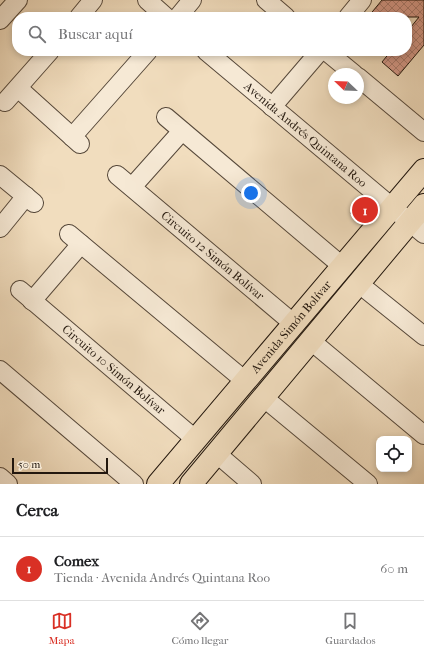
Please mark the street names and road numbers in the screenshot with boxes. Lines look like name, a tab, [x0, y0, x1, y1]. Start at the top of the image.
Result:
street label: Avenida Andrés Quintana Roo	[241, 78, 370, 190]
street label: Circuito 12 Simón Bolívar	[158, 208, 268, 303]
street label: Avenida Simón Bolívar	[247, 277, 335, 377]
street label: Circuito 10 Simón Bolívar	[59, 322, 169, 418]

